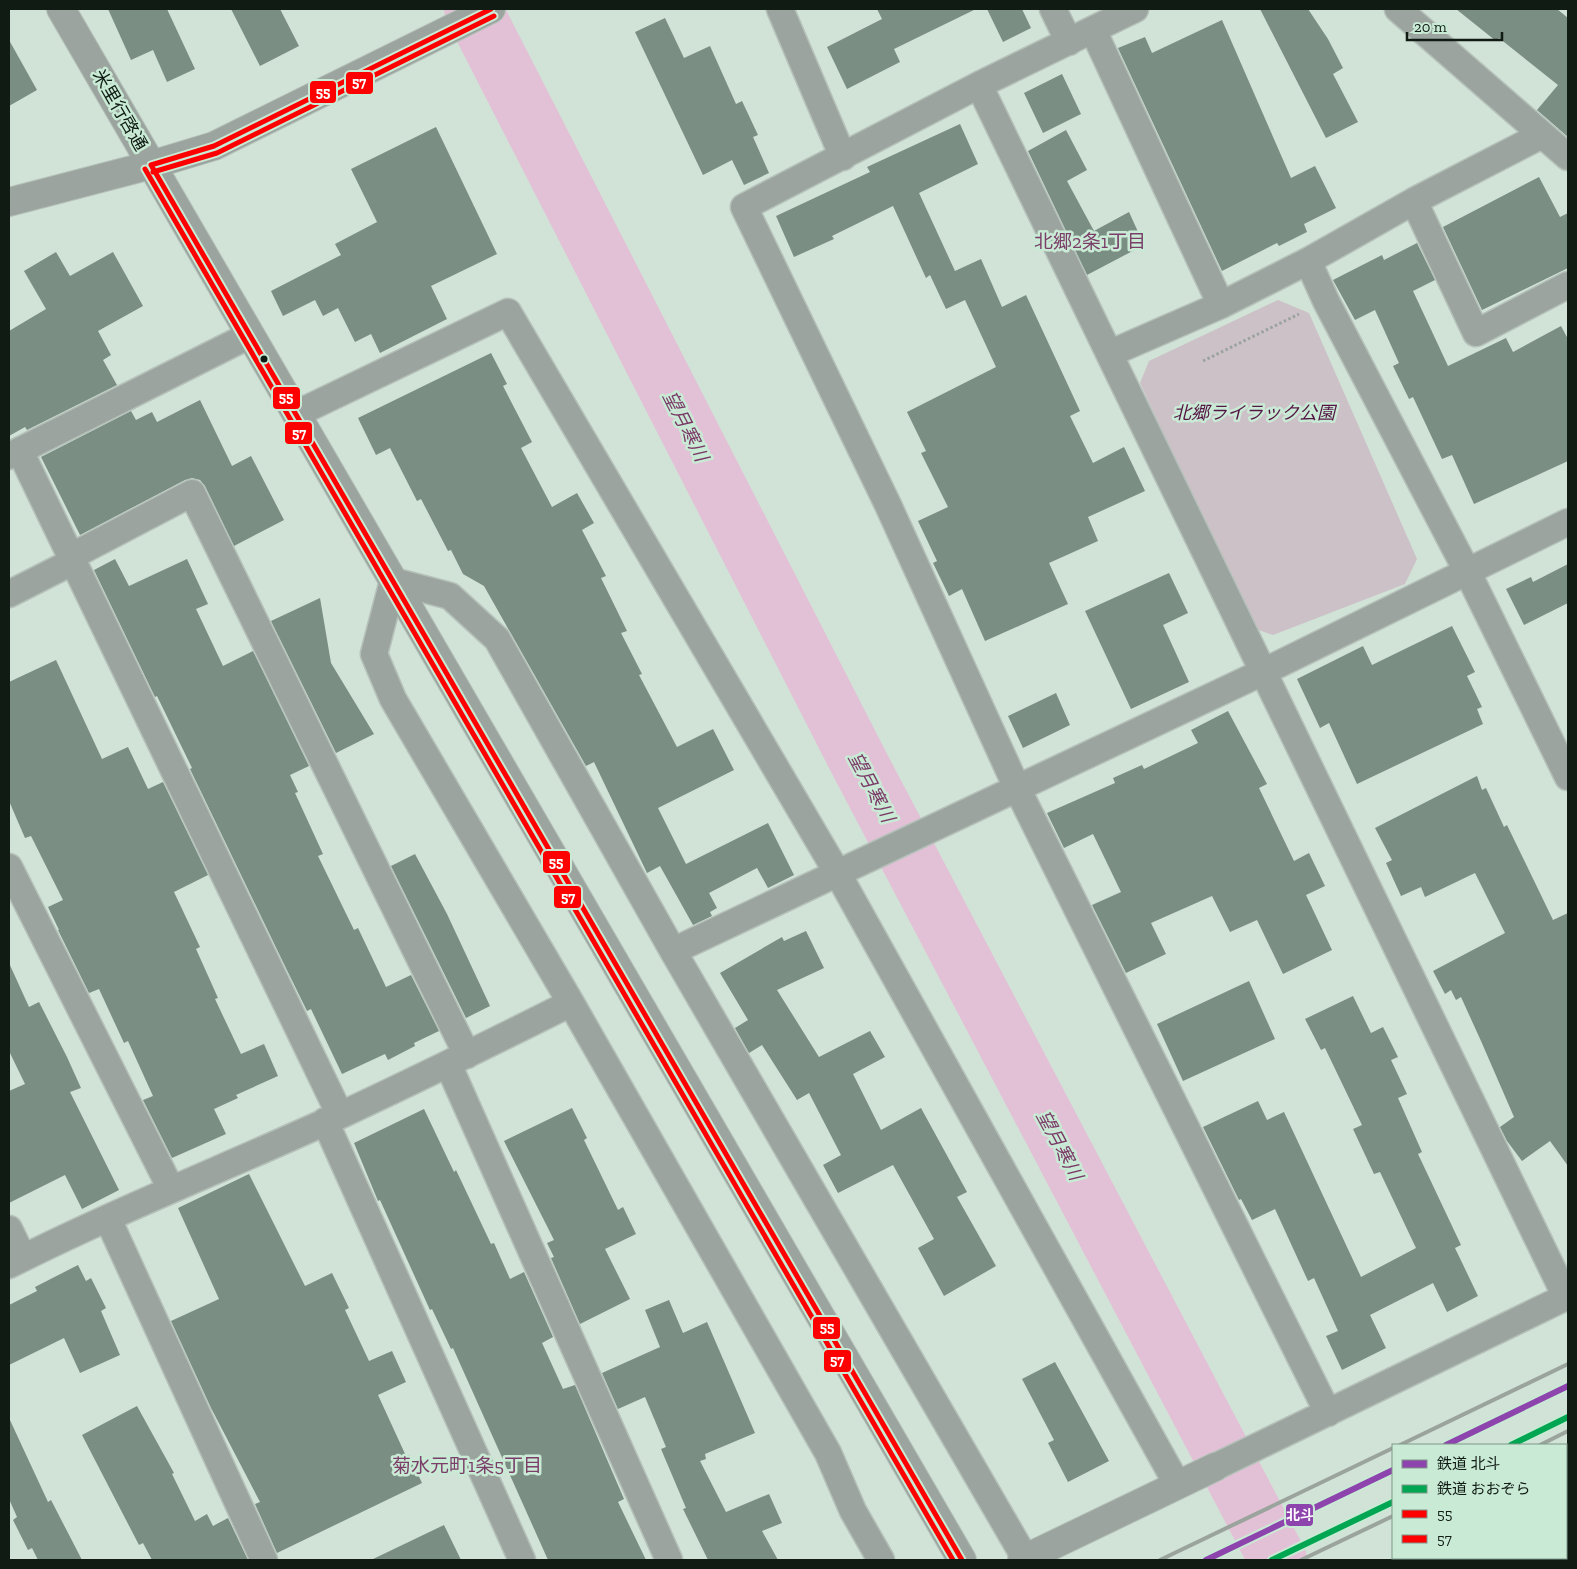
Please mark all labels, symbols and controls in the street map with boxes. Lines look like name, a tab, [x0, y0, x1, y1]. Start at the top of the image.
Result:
scale bar	[1407, 10, 1502, 42]
text: 20 m	[1414, 18, 1447, 36]
street label: 米里行啓通	[88, 66, 152, 154]
line badge: 57	[345, 71, 374, 95]
text: 57	[352, 74, 366, 91]
line badge: 55	[309, 80, 337, 104]
text: 55	[316, 84, 330, 101]
district label: 北郷2条1丁目	[1034, 230, 1146, 253]
unlabelled marker	[259, 354, 269, 364]
line badge: 55	[272, 386, 301, 410]
water label: 望月寒川	[658, 387, 714, 467]
text: 55	[279, 389, 293, 406]
park label: 北郷ライラック公園	[1173, 402, 1338, 424]
line badge: 57	[284, 421, 313, 445]
text: 57	[292, 425, 306, 442]
water label: 望月寒川	[844, 748, 900, 828]
line badge: 55	[542, 850, 571, 874]
text: 55	[549, 854, 563, 871]
line badge: 57	[553, 885, 582, 909]
text: 57	[561, 889, 575, 906]
water label: 望月寒川	[1032, 1106, 1088, 1186]
line badge: 55	[812, 1316, 841, 1340]
text: 55	[820, 1319, 834, 1336]
line badge: 57	[823, 1349, 852, 1373]
text: 57	[830, 1352, 844, 1369]
legend	[1392, 1444, 1567, 1559]
district label: 菊水元町1条5丁目	[392, 1454, 542, 1477]
text: 鉄道 北斗	[1437, 1455, 1500, 1473]
text: 鉄道 おおぞら	[1437, 1480, 1530, 1498]
line badge: 北斗	[1285, 1503, 1314, 1527]
text: 55	[1437, 1505, 1453, 1523]
text: 北斗	[1286, 1507, 1314, 1524]
text: 57	[1437, 1530, 1452, 1548]

